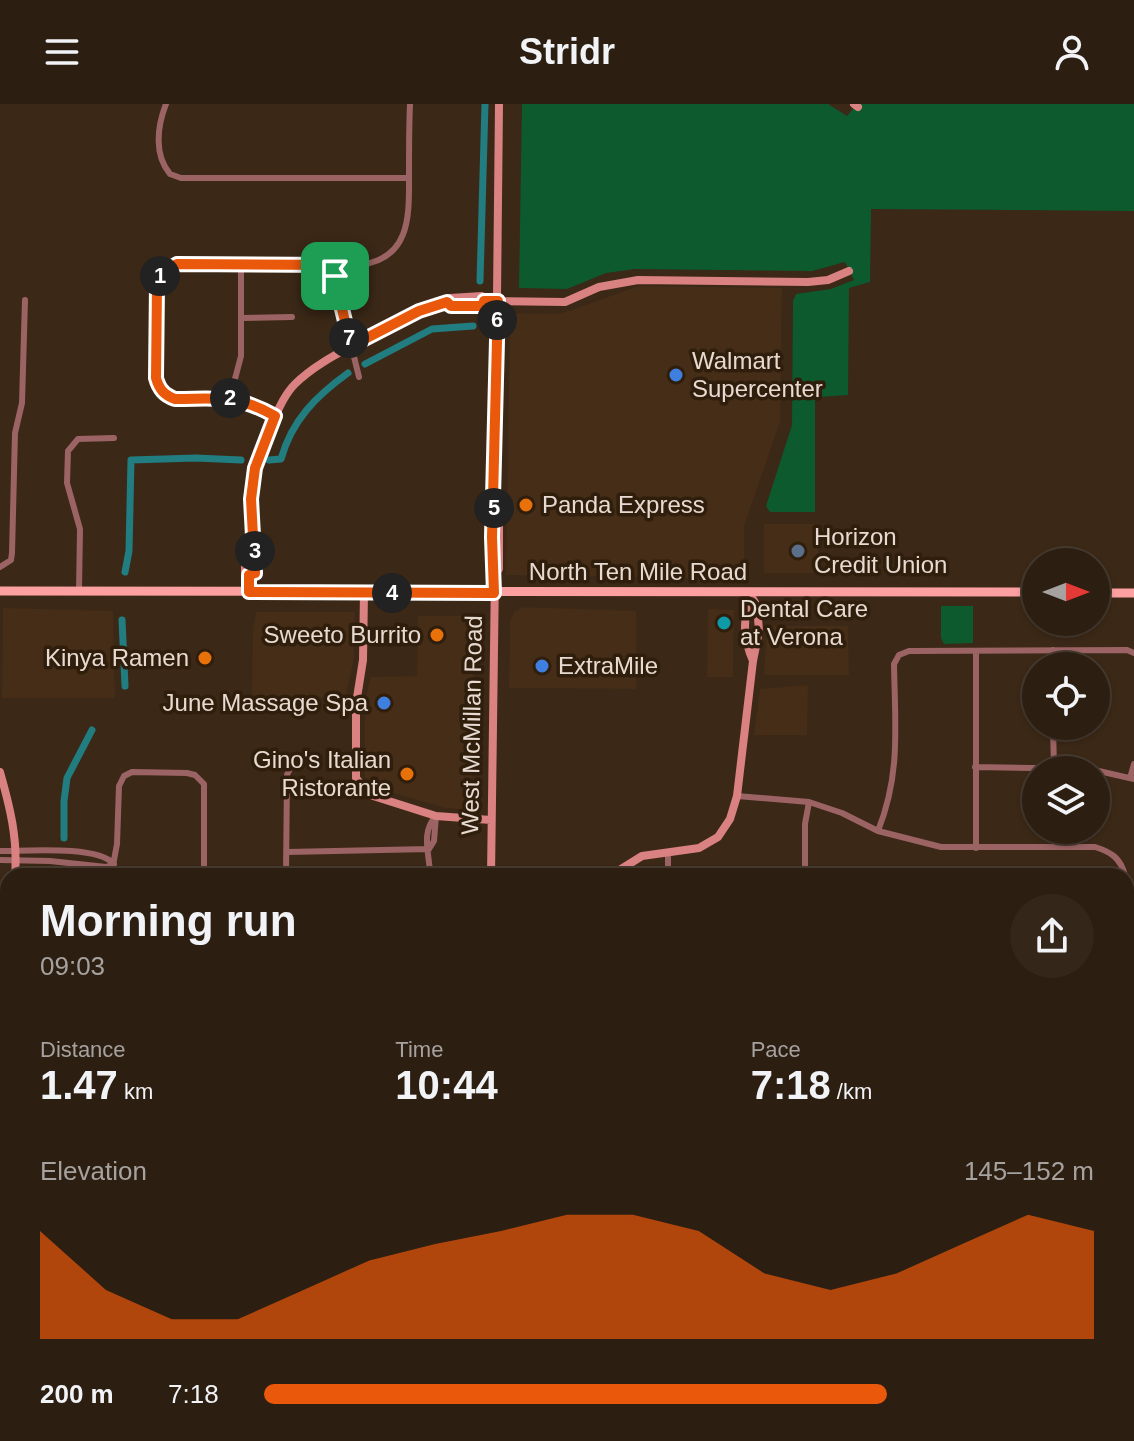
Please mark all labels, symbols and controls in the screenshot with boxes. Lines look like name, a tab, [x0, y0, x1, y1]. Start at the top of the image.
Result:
icon: menu	[40, 30, 84, 74]
icon: person	[1050, 30, 1094, 74]
text: Stridr	[519, 31, 615, 72]
pin	[301, 242, 369, 310]
icon: arrive	[313, 254, 357, 298]
pin: 1	[140, 256, 180, 296]
text: 1	[154, 263, 166, 288]
pin: 6	[477, 300, 517, 340]
text: 6	[491, 307, 503, 332]
pin: 7	[329, 318, 369, 358]
text: 7	[343, 325, 355, 350]
place label: Walmart Supercenter	[692, 347, 823, 402]
marker: Walmart Supercenter	[667, 366, 685, 384]
pin: 2	[210, 378, 250, 418]
text: 2	[224, 385, 236, 410]
pin: 5	[474, 488, 514, 528]
place label: Panda Express	[542, 491, 705, 518]
text: 5	[488, 495, 500, 520]
marker: Panda Express	[517, 496, 535, 514]
place label: Horizon Credit Union	[814, 523, 947, 578]
pin: 3	[235, 531, 275, 571]
text: 3	[249, 538, 261, 563]
marker: Horizon Credit Union	[789, 542, 807, 560]
north arrow	[1022, 548, 1110, 636]
map controls	[1022, 548, 1110, 844]
street label: North Ten Mile Road	[529, 558, 747, 585]
pin: 4	[372, 573, 412, 613]
text: 4	[386, 580, 398, 605]
place label: Dental Care at Verona	[740, 595, 868, 650]
marker: Dental Care at Verona	[715, 614, 733, 632]
street label: West McMillan Road	[456, 615, 487, 835]
place label: Sweeto Burrito	[264, 621, 421, 648]
marker: Sweeto Burrito	[428, 626, 446, 644]
place label: Kinya Ramen	[45, 644, 189, 671]
marker: Kinya Ramen	[196, 649, 214, 667]
place label: ExtraMile	[558, 652, 658, 679]
button: locate	[1022, 652, 1110, 740]
marker: ExtraMile	[533, 657, 551, 675]
place label: June Massage Spa	[163, 689, 369, 716]
marker: June Massage Spa	[375, 694, 393, 712]
place label: Gino's Italian Ristorante	[253, 746, 391, 801]
button: layers	[1022, 756, 1110, 844]
marker: Gino's Italian Ristorante	[398, 765, 416, 783]
button: share	[1010, 894, 1094, 978]
text: Morning run	[40, 896, 297, 945]
text: 09:03	[40, 951, 105, 981]
text: Distance	[40, 1037, 126, 1062]
text: Time	[395, 1037, 443, 1062]
text: Pace	[751, 1037, 801, 1062]
text: 1.47	[40, 1063, 118, 1107]
text: 10:44	[395, 1063, 498, 1107]
text: 7:18	[751, 1063, 831, 1107]
text: km	[118, 1079, 153, 1104]
text: /km	[831, 1079, 872, 1104]
text: Elevation	[40, 1156, 147, 1186]
text: 145–152 m	[964, 1156, 1094, 1186]
text: 200 m	[40, 1379, 114, 1409]
text: 7:18	[168, 1379, 219, 1409]

